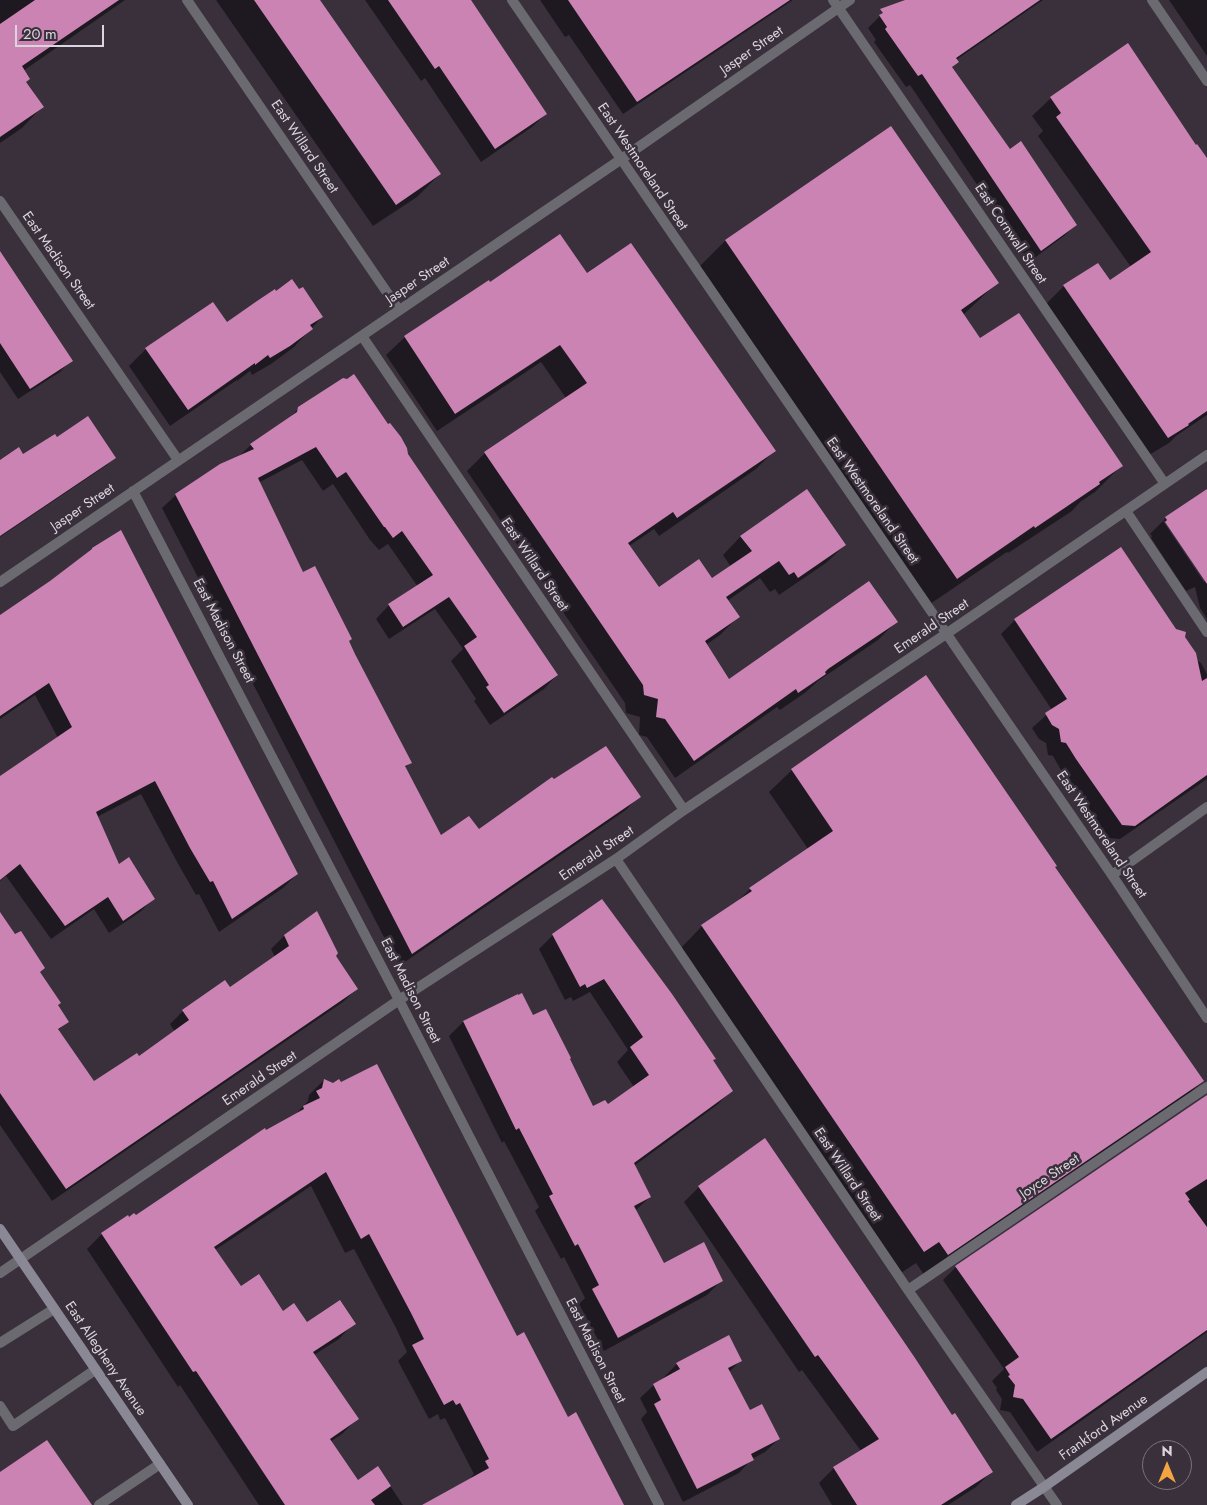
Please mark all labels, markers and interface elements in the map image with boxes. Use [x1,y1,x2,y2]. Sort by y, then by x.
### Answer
scale bar [18,15,106,47]
text: 20 m [23,23,57,45]
street label: Jasper Street [717,23,787,79]
street label: East Willard Street [267,97,341,197]
street label: East Westmoreland Street [593,100,691,234]
street label: East Cornwall Street [970,181,1050,287]
street label: East Madison Street [18,209,98,313]
street label: Jasper Street [383,254,453,308]
street label: East Westmoreland Street [822,435,922,567]
street label: Jasper Street [48,481,118,535]
street label: East Willard Street [497,515,571,615]
street label: East Madison Street [188,576,258,686]
street label: Emerald Street [892,596,972,658]
street label: East Westmoreland Street [1052,768,1150,902]
street label: Emerald Street [557,823,637,885]
street label: East Madison Street [376,936,444,1046]
street label: Emerald Street [220,1048,300,1110]
street label: East Willard Street [810,1125,884,1225]
street label: Joyce Street [1017,1151,1083,1203]
street label: East Madison Street [561,1296,629,1406]
street label: East Allegheny Avenue [60,1299,150,1419]
street label: Frankford Avenue [1057,1391,1151,1465]
north arrow [1142,1440,1192,1490]
text: N [1161,1441,1173,1461]

